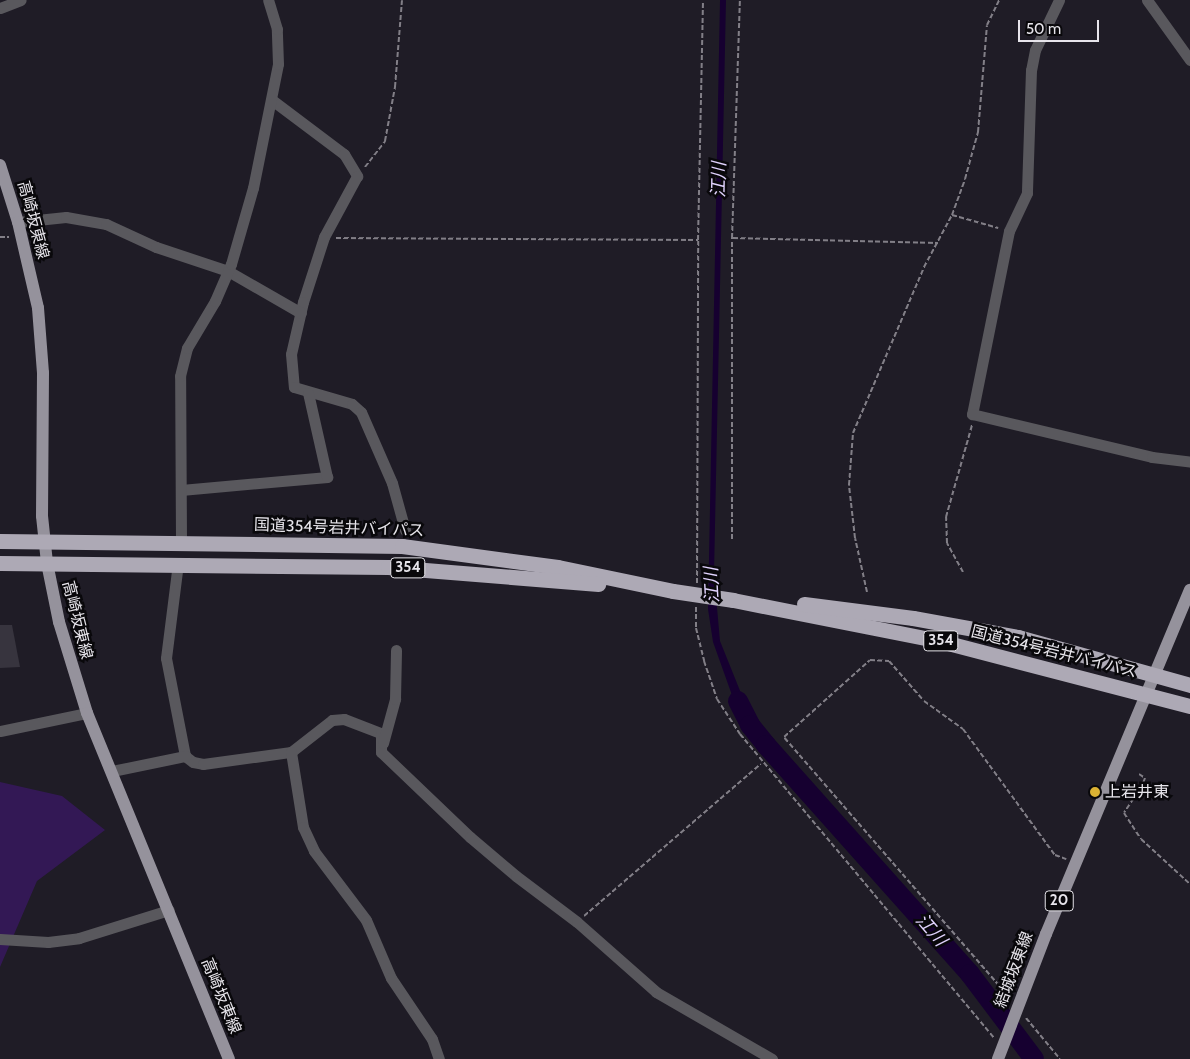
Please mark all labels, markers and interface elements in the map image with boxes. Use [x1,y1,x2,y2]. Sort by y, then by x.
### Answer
scale bar [1020,10,1101,42]
text: 50 m [1026,20,1061,38]
water label: 江川 [708,162,730,198]
street label: 高崎坂東線 [13,179,53,261]
street label: 国道354号岩井バイパス [253,515,425,541]
road number: 354 [389,556,427,580]
water label: 江川 [700,566,724,604]
street label: 高崎坂東線 [58,579,96,661]
street label: 国道354号岩井バイパス [969,622,1139,682]
road number: 354 [922,628,960,654]
place label: 上岩井東 [1105,782,1169,802]
marker: 上岩井東 [1089,786,1101,798]
road number: 20 [1044,888,1074,914]
water label: 江川 [911,909,951,951]
street label: 結城坂東線 [991,929,1037,1011]
street label: 高崎坂東線 [197,955,245,1037]

